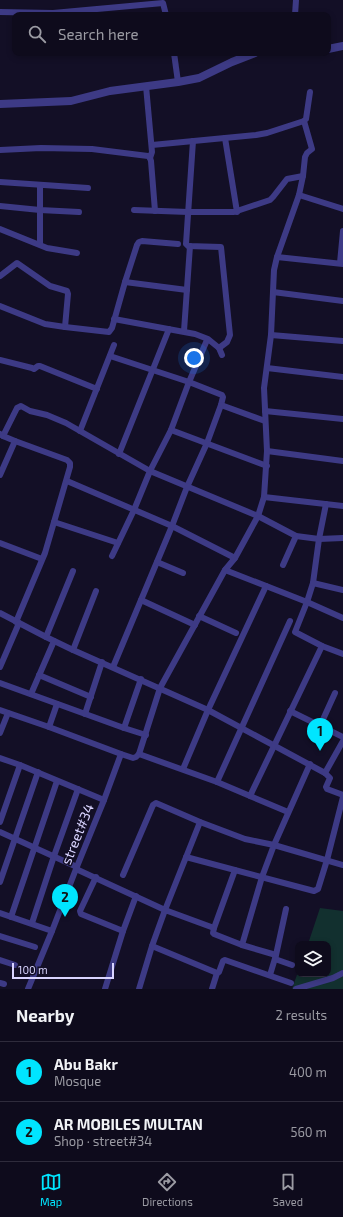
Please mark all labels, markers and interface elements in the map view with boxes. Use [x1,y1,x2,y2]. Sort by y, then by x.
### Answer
search box [12,12,331,56]
icon: search [26,23,48,45]
text: Search here [58,25,139,43]
your location [184,348,204,368]
pin: 1 [307,718,333,751]
street label: street#34 [57,801,97,867]
pin: 2 [52,884,78,917]
map controls [295,941,331,977]
button: layers [295,941,331,977]
scale bar [12,961,114,980]
text: 100 m [18,963,48,976]
text: Nearby [16,1005,74,1025]
text: 2 results [275,1007,327,1023]
text: Abu Bakr [54,1055,118,1073]
text: 1 [26,1064,32,1080]
text: 400 m [289,1064,327,1080]
text: Mosque [54,1073,101,1089]
text: AR MOBILES MULTAN [54,1115,203,1133]
text: 2 [25,1124,33,1140]
text: 560 m [290,1124,327,1140]
text: Shop · street#34 [54,1133,152,1149]
tab: Map [40,1171,62,1208]
tab: Directions [142,1171,193,1208]
tab: Saved [273,1171,303,1208]

